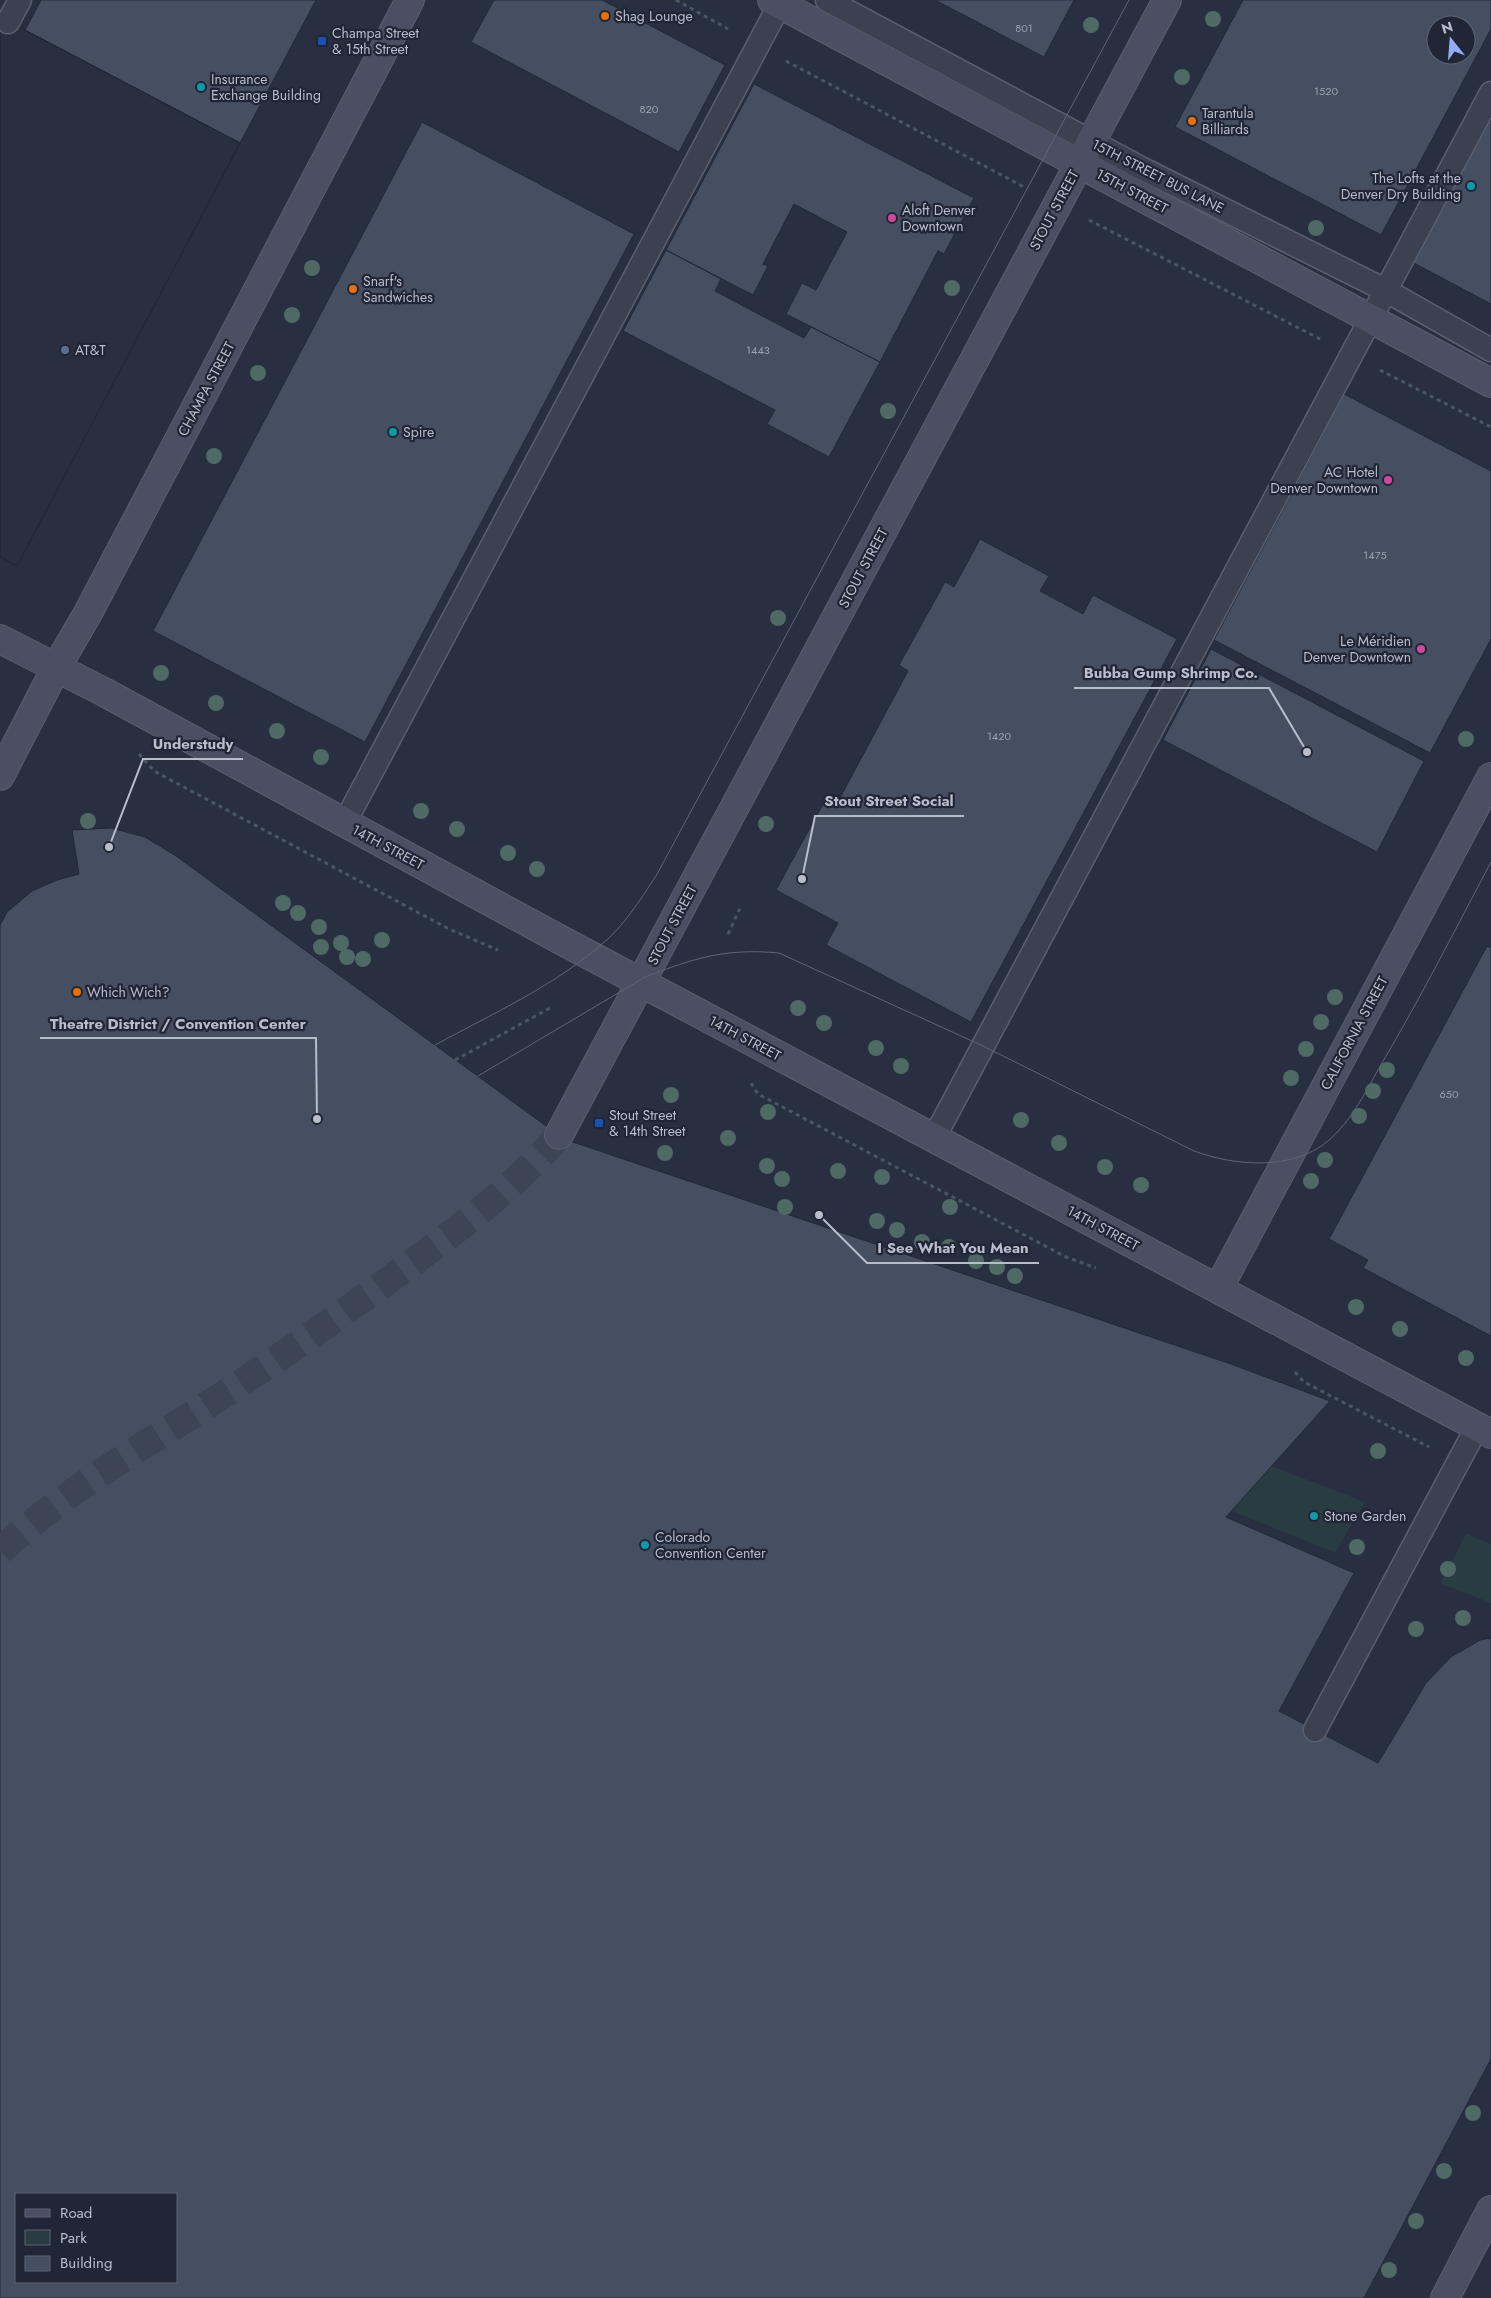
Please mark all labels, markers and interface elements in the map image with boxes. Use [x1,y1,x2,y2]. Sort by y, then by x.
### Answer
place label: Shag Lounge [615,6,693,26]
marker: Shag Lounge [599,10,611,22]
north arrow [1426,15,1476,65]
text: N [1439,16,1455,39]
house number: 801 [1015,20,1033,36]
place label: Champa Street & 15th Street [332,23,420,59]
marker: Champa Street & 15th Street [316,35,328,47]
place label: Insurance Exchange Building [211,69,321,105]
marker: Insurance Exchange Building [195,81,207,93]
house number: 1520 [1314,83,1338,99]
house number: 820 [640,101,659,117]
place label: Tarantula Billiards [1202,103,1253,139]
marker: Tarantula Billiards [1186,115,1198,127]
street label: 15TH STREET BUS LANE [1089,135,1227,217]
street label: 15TH STREET [1093,165,1171,217]
street label: STOUT STREET [1025,166,1084,254]
place label: The Lofts at the Denver Dry Building [1341,168,1461,204]
marker: The Lofts at the Denver Dry Building [1465,180,1477,192]
place label: Aloft Denver Downtown [902,200,976,236]
marker: Aloft Denver Downtown [886,212,898,224]
place label: Snarf's Sandwiches [363,271,433,307]
marker: Snarf's Sandwiches [347,283,359,295]
street label: CHAMPA STREET [173,338,240,440]
place label: AT&T [75,340,106,360]
house number: 1443 [746,342,770,358]
marker: AT&T [59,344,71,356]
place label: Spire [403,422,434,442]
marker: Spire [387,426,399,438]
place label: AC Hotel Denver Downtown [1270,462,1378,498]
marker: AC Hotel Denver Downtown [1382,474,1394,486]
street label: STOUT STREET [834,524,893,612]
house number: 1475 [1363,547,1387,563]
place label: Le Méridien Denver Downtown [1303,631,1411,667]
marker: Le Méridien Denver Downtown [1415,643,1427,655]
callout: Bubba Gump Shrimp Co. [1074,658,1269,688]
text: Bubba Gump Shrimp Co. [1084,662,1258,684]
house number: 1420 [987,728,1012,744]
callout: Understudy [143,729,243,759]
text: Understudy [153,733,233,755]
callout: Stout Street Social [815,786,964,816]
text: Stout Street Social [824,790,954,812]
street label: 14TH STREET [348,820,428,875]
street label: STOUT STREET [643,881,702,969]
street label: CALIFORNIA STREET [1316,972,1393,1093]
place label: Which Wich? [87,982,169,1002]
marker: Which Wich? [71,986,83,998]
callout: Theatre District / Convention Center [40,1008,316,1038]
street label: 14TH STREET [705,1011,785,1066]
text: Theatre District / Convention Center [50,1013,307,1035]
house number: 650 [1439,1086,1459,1102]
place label: Stout Street & 14th Street [609,1105,686,1141]
marker: Stout Street & 14th Street [593,1117,605,1129]
street label: 14TH STREET [1063,1201,1143,1256]
callout: I See What You Mean [867,1233,1039,1263]
text: I See What You Mean [877,1237,1029,1259]
place label: Stone Garden [1324,1506,1406,1526]
marker: Stone Garden [1308,1510,1320,1522]
place label: Colorado Convention Center [655,1527,766,1563]
marker: Colorado Convention Center [639,1539,651,1551]
legend [15,2193,178,2283]
text: Road [60,2202,92,2224]
text: Park [60,2227,87,2249]
text: Building [60,2252,112,2274]

